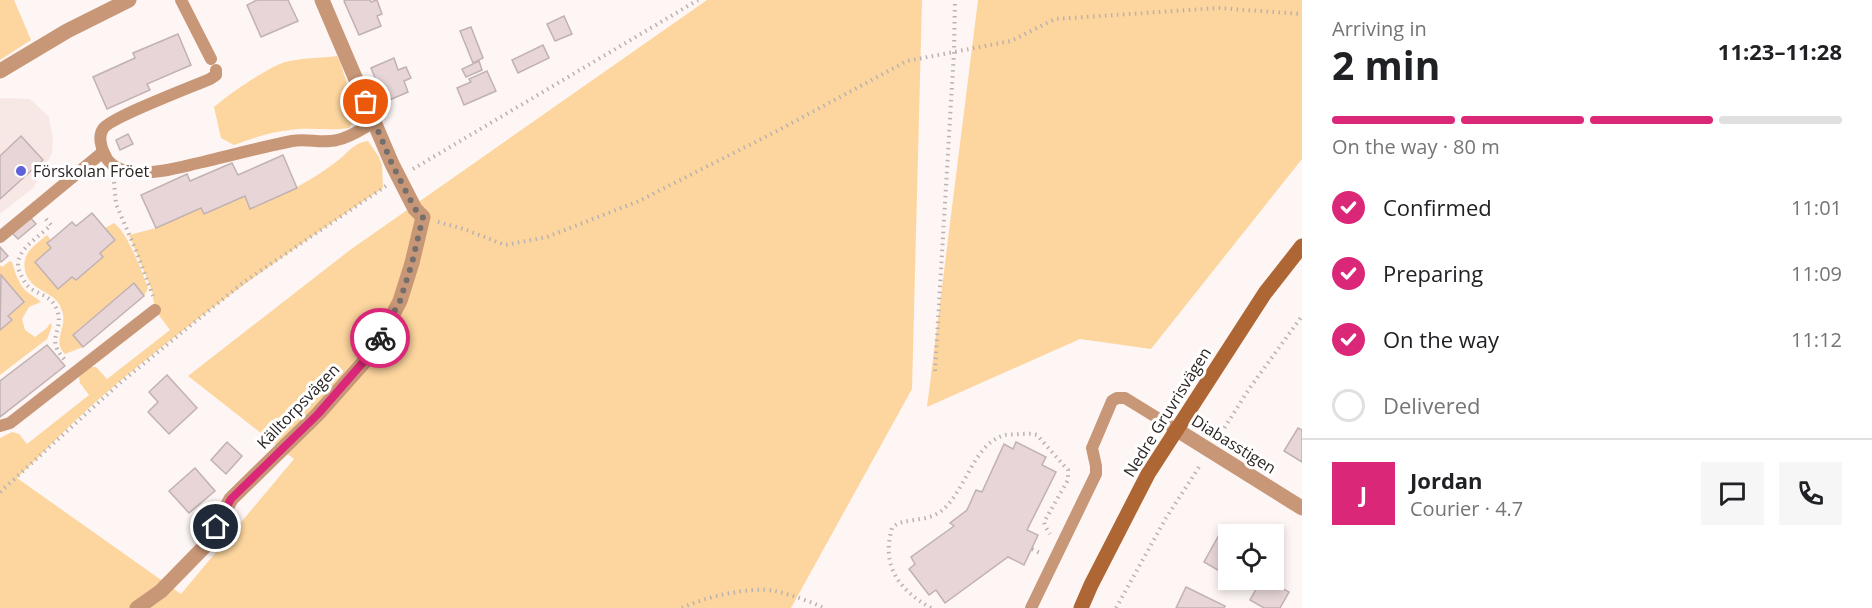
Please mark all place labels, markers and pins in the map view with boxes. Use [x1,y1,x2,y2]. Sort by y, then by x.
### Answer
pin [340,76,391,127]
place label: Förskolan Fröet [33,160,149,182]
marker: Förskolan Fröet [14,164,28,178]
pin [190,501,241,552]

